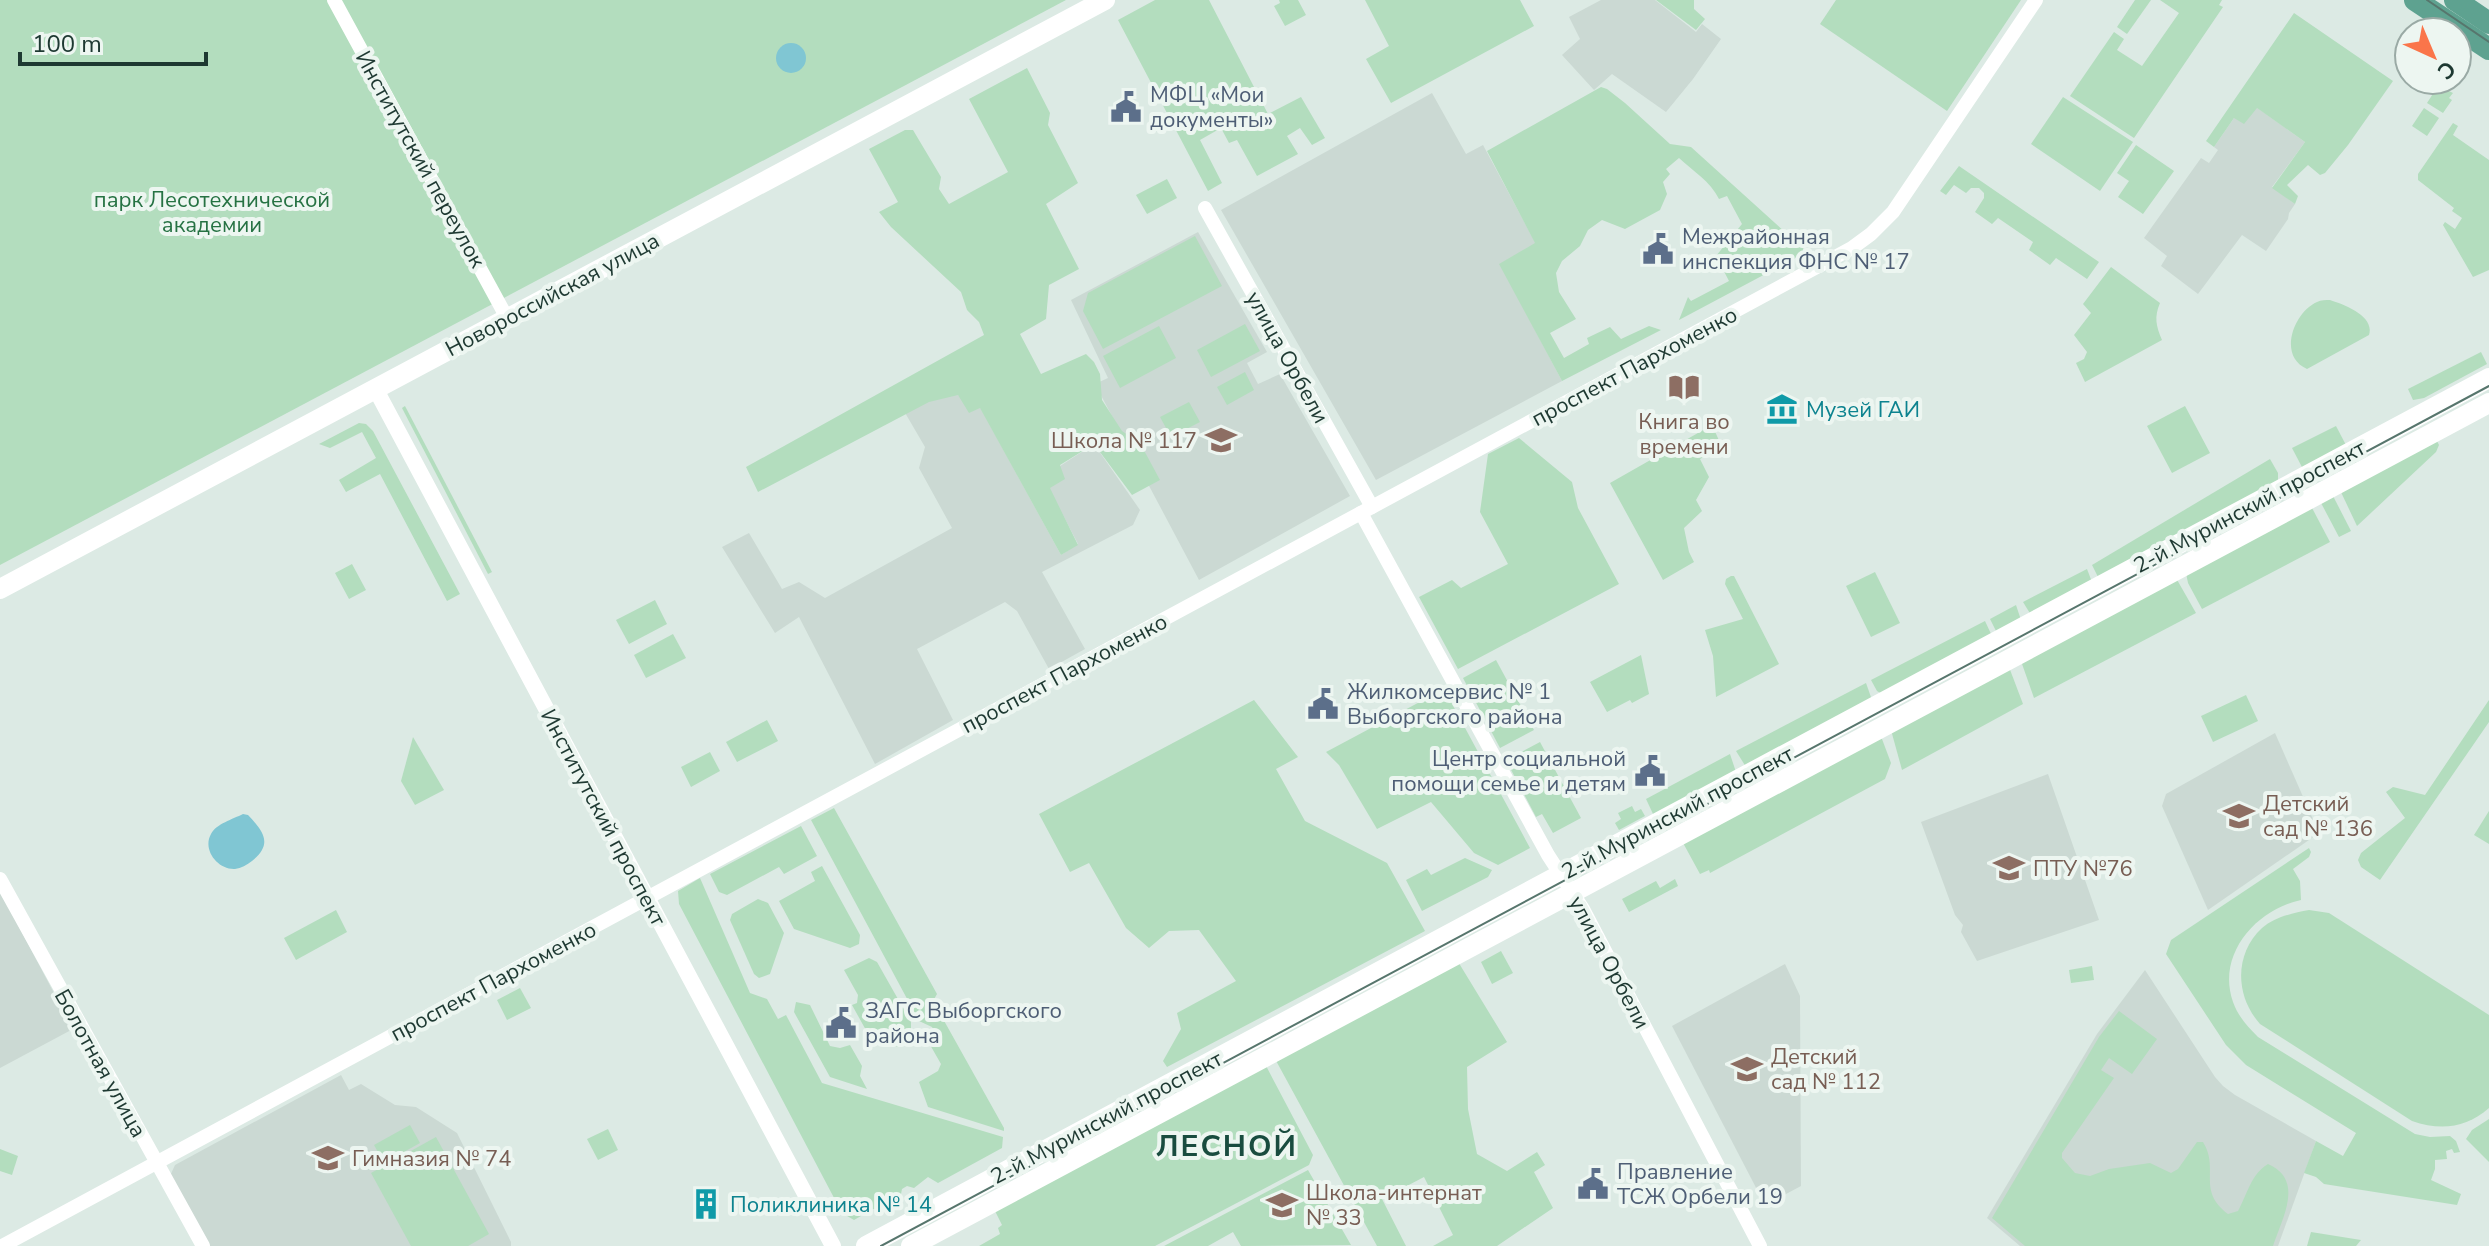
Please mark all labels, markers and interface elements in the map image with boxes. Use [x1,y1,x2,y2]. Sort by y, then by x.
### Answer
scale bar [20,16,206,66]
north arrow [2393,16,2473,96]
text: 100 m [32,28,102,60]
street label: Институтский переулок [348,46,493,274]
text: С [2430,54,2462,86]
place label: МФЦ «Мои документы» [1150,80,1273,135]
public building icon: МФЦ «Мои документы» [1109,90,1143,124]
park label: парк Лесотехнической академии [94,185,330,240]
place label: Межрайонная инспекция ФНС № 17 [1682,222,1910,277]
street label: Новороссийская улица [440,226,665,364]
public building icon: Межрайонная инспекция ФНС № 17 [1641,232,1675,266]
street label: улица Орбели [1238,286,1336,429]
street label: проспект Пархоменко [1526,300,1743,434]
library icon: Книга во времени [1667,370,1701,404]
museum icon: Музей ГАИ [1765,392,1799,426]
place label: Музей ГАИ [1806,395,1920,425]
place label: Книга во времени [1638,407,1730,462]
school or university icon: Школа № 117 [1204,423,1238,457]
place label: Школа № 117 [1051,426,1197,456]
street label: 2-й Муринский проспект [2128,433,2371,581]
street label: проспект Пархоменко [956,607,1173,741]
place label: Жилкомсервис № 1 Выборгского района [1347,677,1563,732]
public building icon: Жилкомсервис № 1 Выборгского района [1306,687,1340,721]
street label: Институтский проспект [533,704,673,931]
street label: 2-й Муринский проспект [1556,739,1799,887]
place label: Центр социальной помощи семье и детям [1391,744,1626,799]
public building icon: Центр социальной помощи семье и детям [1633,754,1667,788]
place label: Детский сад № 136 [2263,789,2373,844]
school or university icon: Детский сад № 136 [2222,799,2256,833]
school or university icon: ПТУ №76 [1992,851,2026,885]
place label: ПТУ №76 [2033,854,2133,884]
street label: улица Орбели [1561,891,1657,1034]
street label: проспект Пархоменко [385,915,602,1049]
street label: Болотная улица [47,984,153,1143]
place label: ЗАГС Выборгского района [865,996,1062,1051]
public building icon: ЗАГС Выборгского района [824,1006,858,1040]
place label: Детский сад № 112 [1771,1042,1881,1097]
street label: 2-й Муринский проспект [985,1044,1228,1192]
school or university icon: Детский сад № 112 [1730,1052,1764,1086]
district label: ЛЕСНОЙ [1156,1126,1298,1167]
school or university icon: Гимназия № 74 [311,1141,345,1175]
place label: Гимназия № 74 [352,1144,511,1174]
place label: Правление ТСЖ Орбели 19 [1617,1157,1783,1212]
public building icon: Правление ТСЖ Орбели 19 [1576,1167,1610,1201]
place label: Школа-интернат № 33 [1306,1178,1482,1233]
building icon: Поликлиника № 14 [689,1187,723,1221]
school or university icon: Школа-интернат № 33 [1265,1188,1299,1222]
place label: Поликлиника № 14 [730,1190,932,1220]

